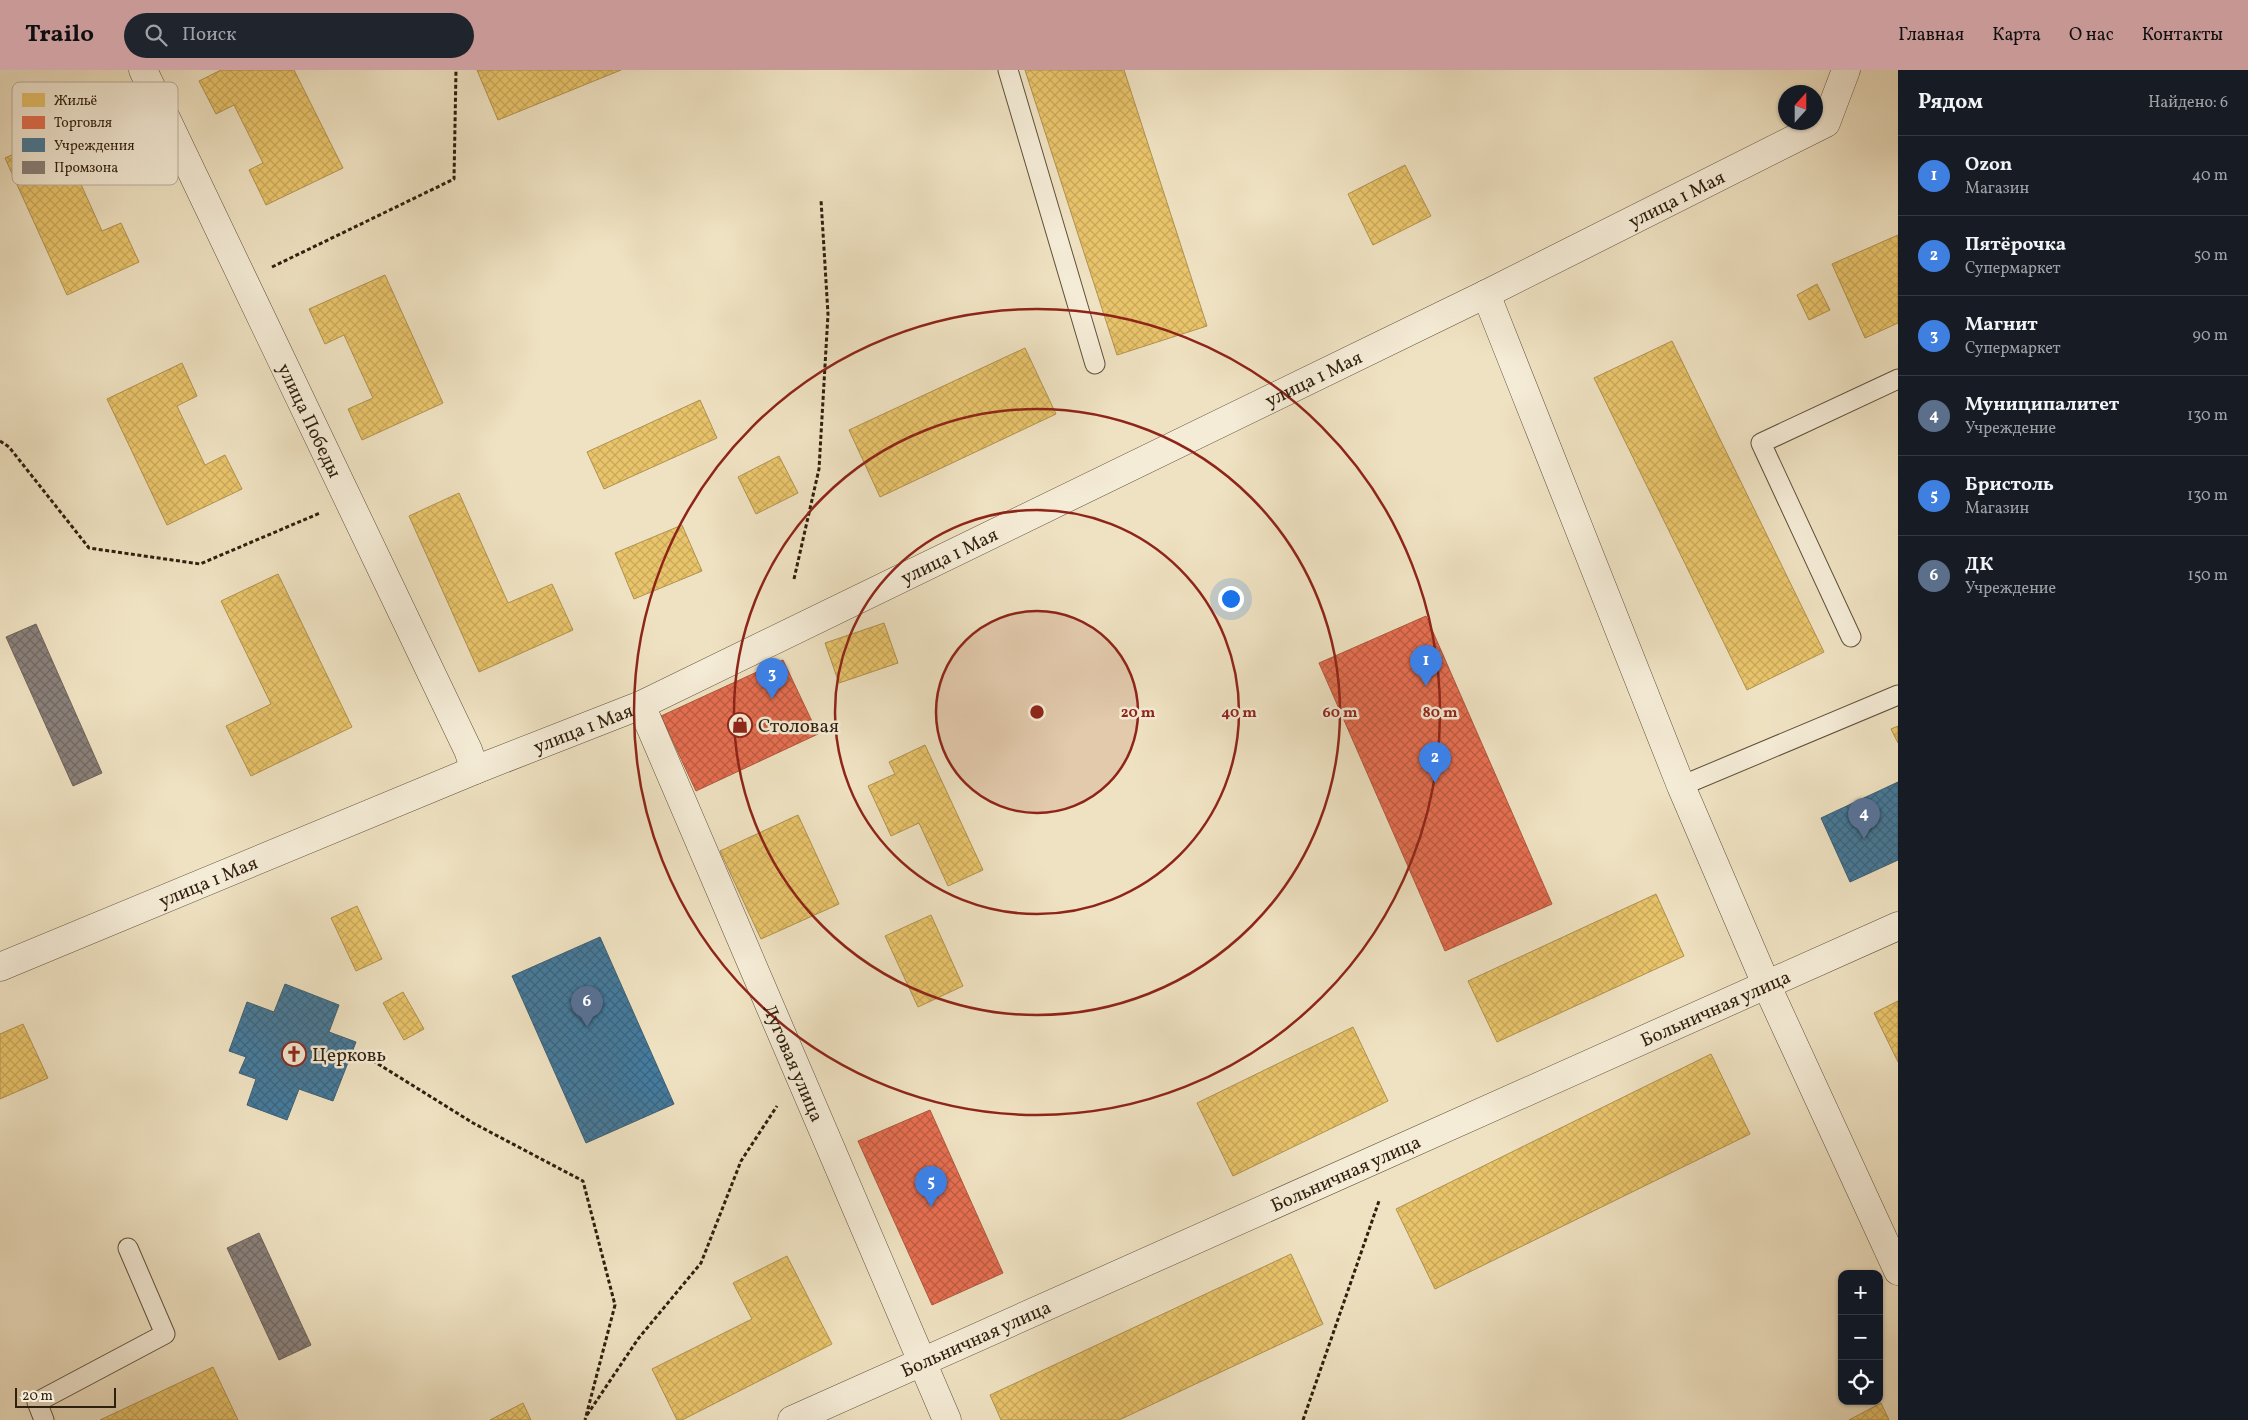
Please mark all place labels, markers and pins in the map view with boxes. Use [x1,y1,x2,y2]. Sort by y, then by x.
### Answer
pin: 1 [1410,645,1442,686]
pin: 3 [756,658,788,699]
centre of rings [1028,703,1046,721]
shop icon: Столовая [727,712,753,738]
place label: Столовая [758,714,839,740]
pin: 2 [1419,742,1451,783]
pin: 4 [1848,798,1880,839]
pin: 6 [571,986,603,1027]
church icon: Церковь [281,1041,307,1067]
place label: Церковь [312,1043,386,1069]
pin: 5 [915,1166,947,1207]

